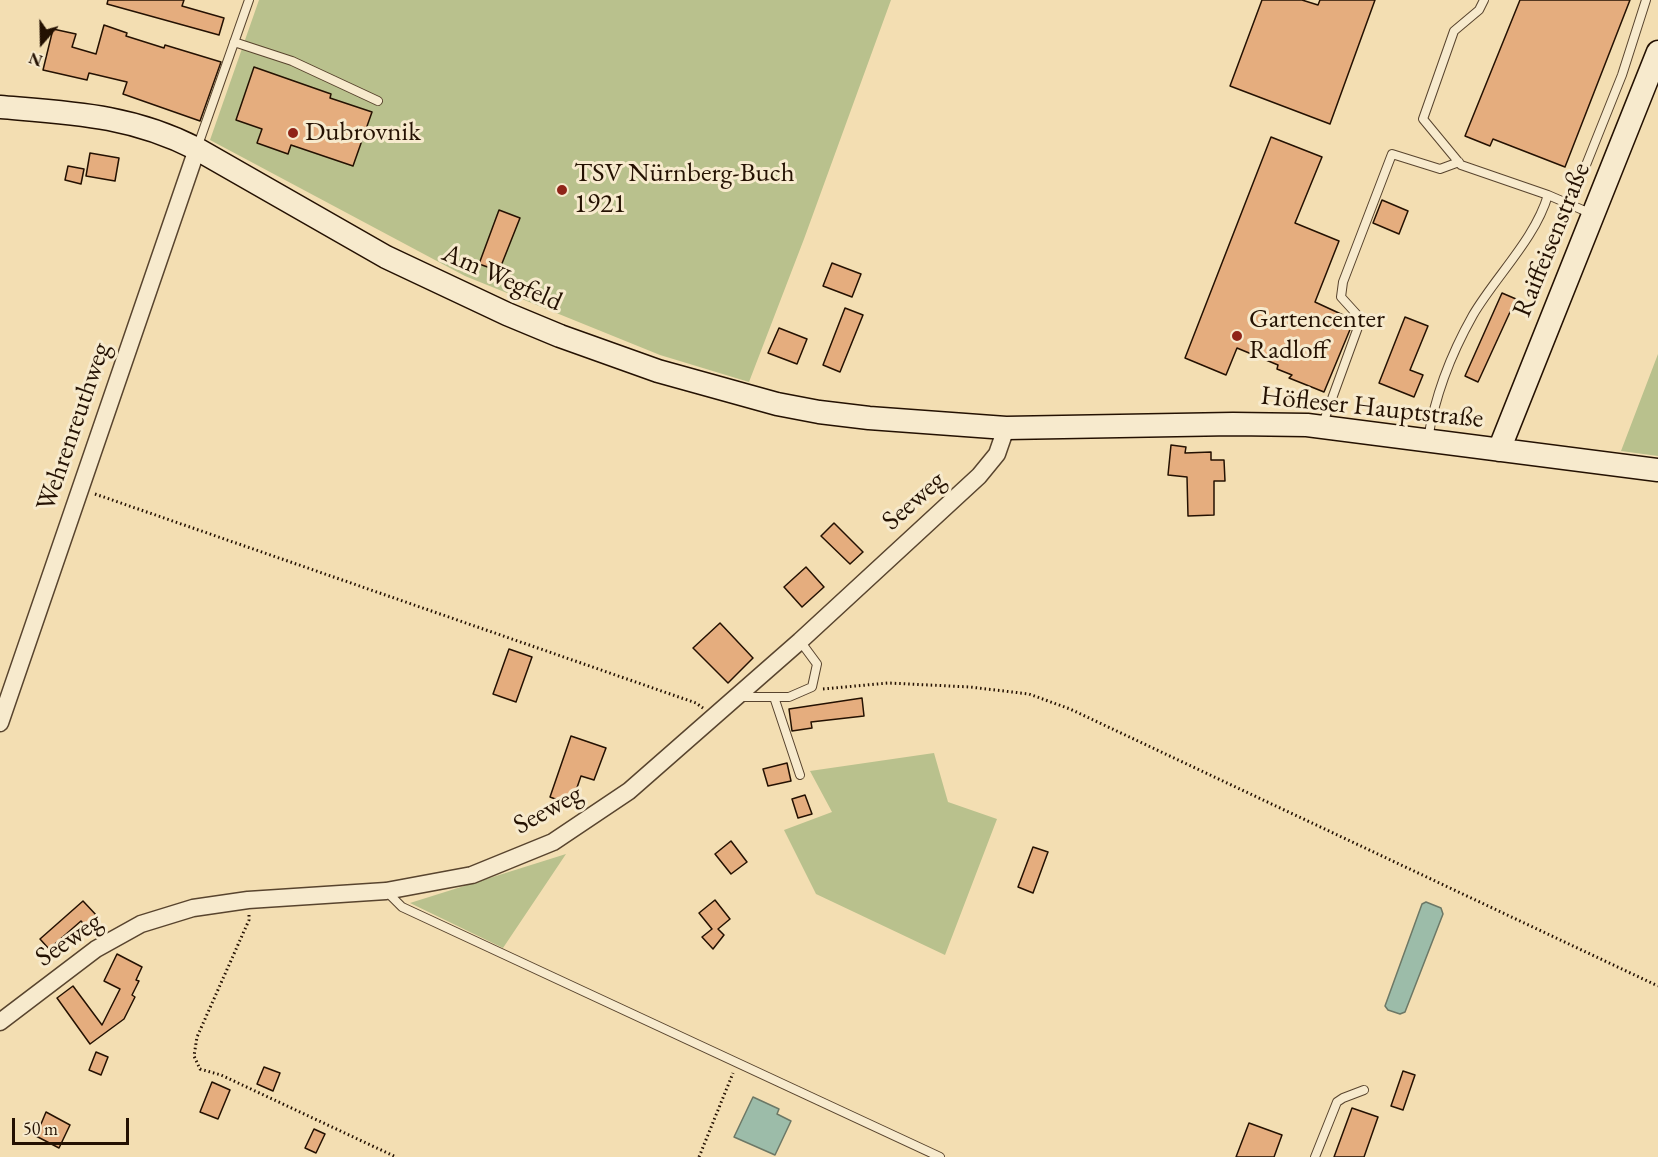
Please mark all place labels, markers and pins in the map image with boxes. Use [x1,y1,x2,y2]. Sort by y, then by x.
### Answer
place label: Dubrovnik [305,117,421,149]
marker: Dubrovnik [286,126,300,140]
place label: TSV Nürnberg-Buch 1921 [574,158,795,221]
marker: TSV Nürnberg-Buch 1921 [555,183,569,197]
place label: Gartencenter Radloff [1249,304,1385,367]
marker: Gartencenter Radloff [1230,329,1244,343]

